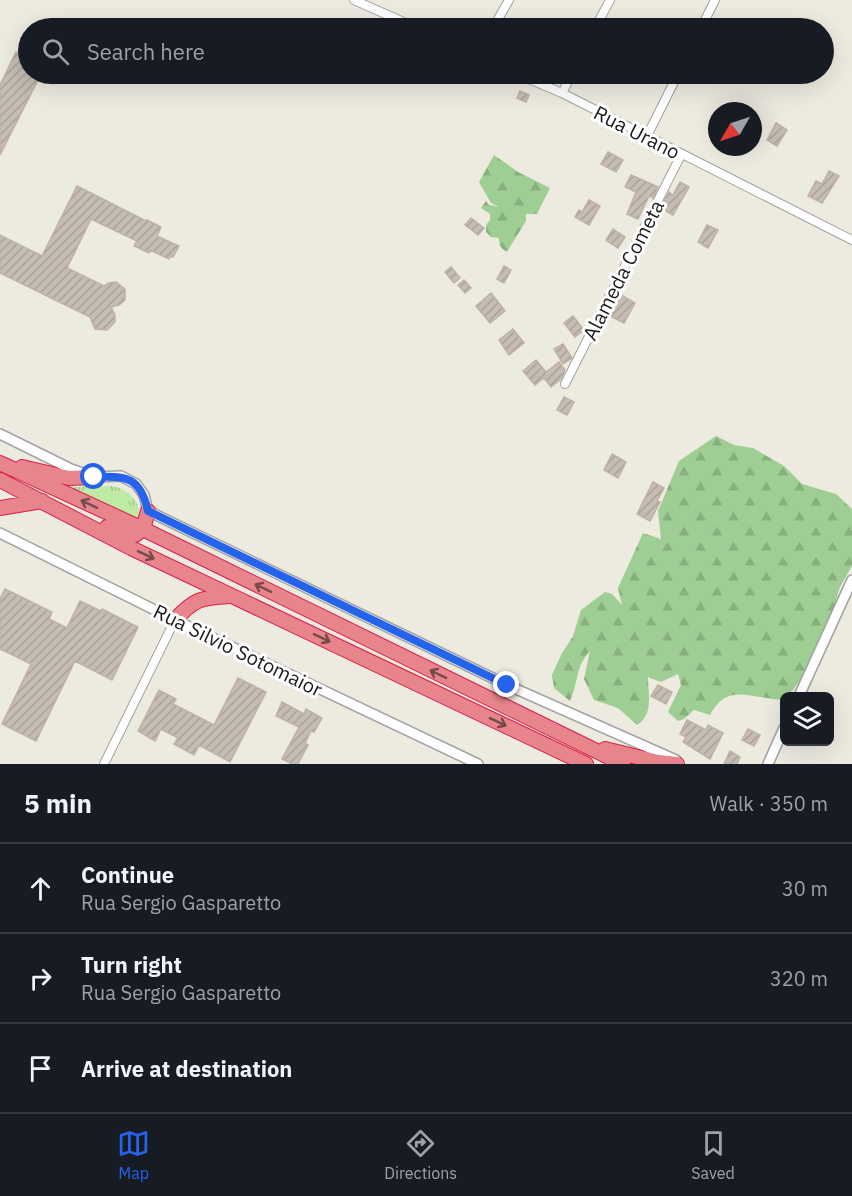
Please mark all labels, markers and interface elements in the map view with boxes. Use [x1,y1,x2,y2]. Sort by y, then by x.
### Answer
search box [18,18,834,84]
icon: search [39,35,72,68]
text: Search here [87,37,205,66]
street label: Rua Urano [589,99,685,165]
north arrow [708,102,762,156]
street label: Alameda Cometa [576,195,670,345]
route start [80,463,106,489]
one-way arrow [81,498,99,510]
one-way arrow [136,549,154,561]
one-way arrow [255,582,273,594]
street label: Rua Silvio Sotomaior [149,597,327,703]
one-way arrow [312,633,330,645]
one-way arrow [430,668,448,680]
route end [493,671,519,697]
map controls [780,692,834,746]
button: layers [780,692,834,746]
one-way arrow [488,717,506,728]
text: 5 min [24,786,92,820]
text: Walk · 350 m [710,790,828,817]
text: Continue [81,860,174,889]
icon: ahead [24,872,57,905]
text: 30 m [782,875,828,902]
text: Rua Sergio Gasparetto [81,889,281,916]
text: Turn right [81,950,182,979]
icon: right [24,962,57,995]
text: 320 m [770,965,828,992]
text: Rua Sergio Gasparetto [81,979,281,1006]
icon: arrive [24,1052,57,1085]
text: Arrive at destination [81,1054,292,1083]
tab: Map [117,1127,150,1183]
tab: Directions [384,1127,457,1183]
tab: Saved [691,1127,735,1183]

